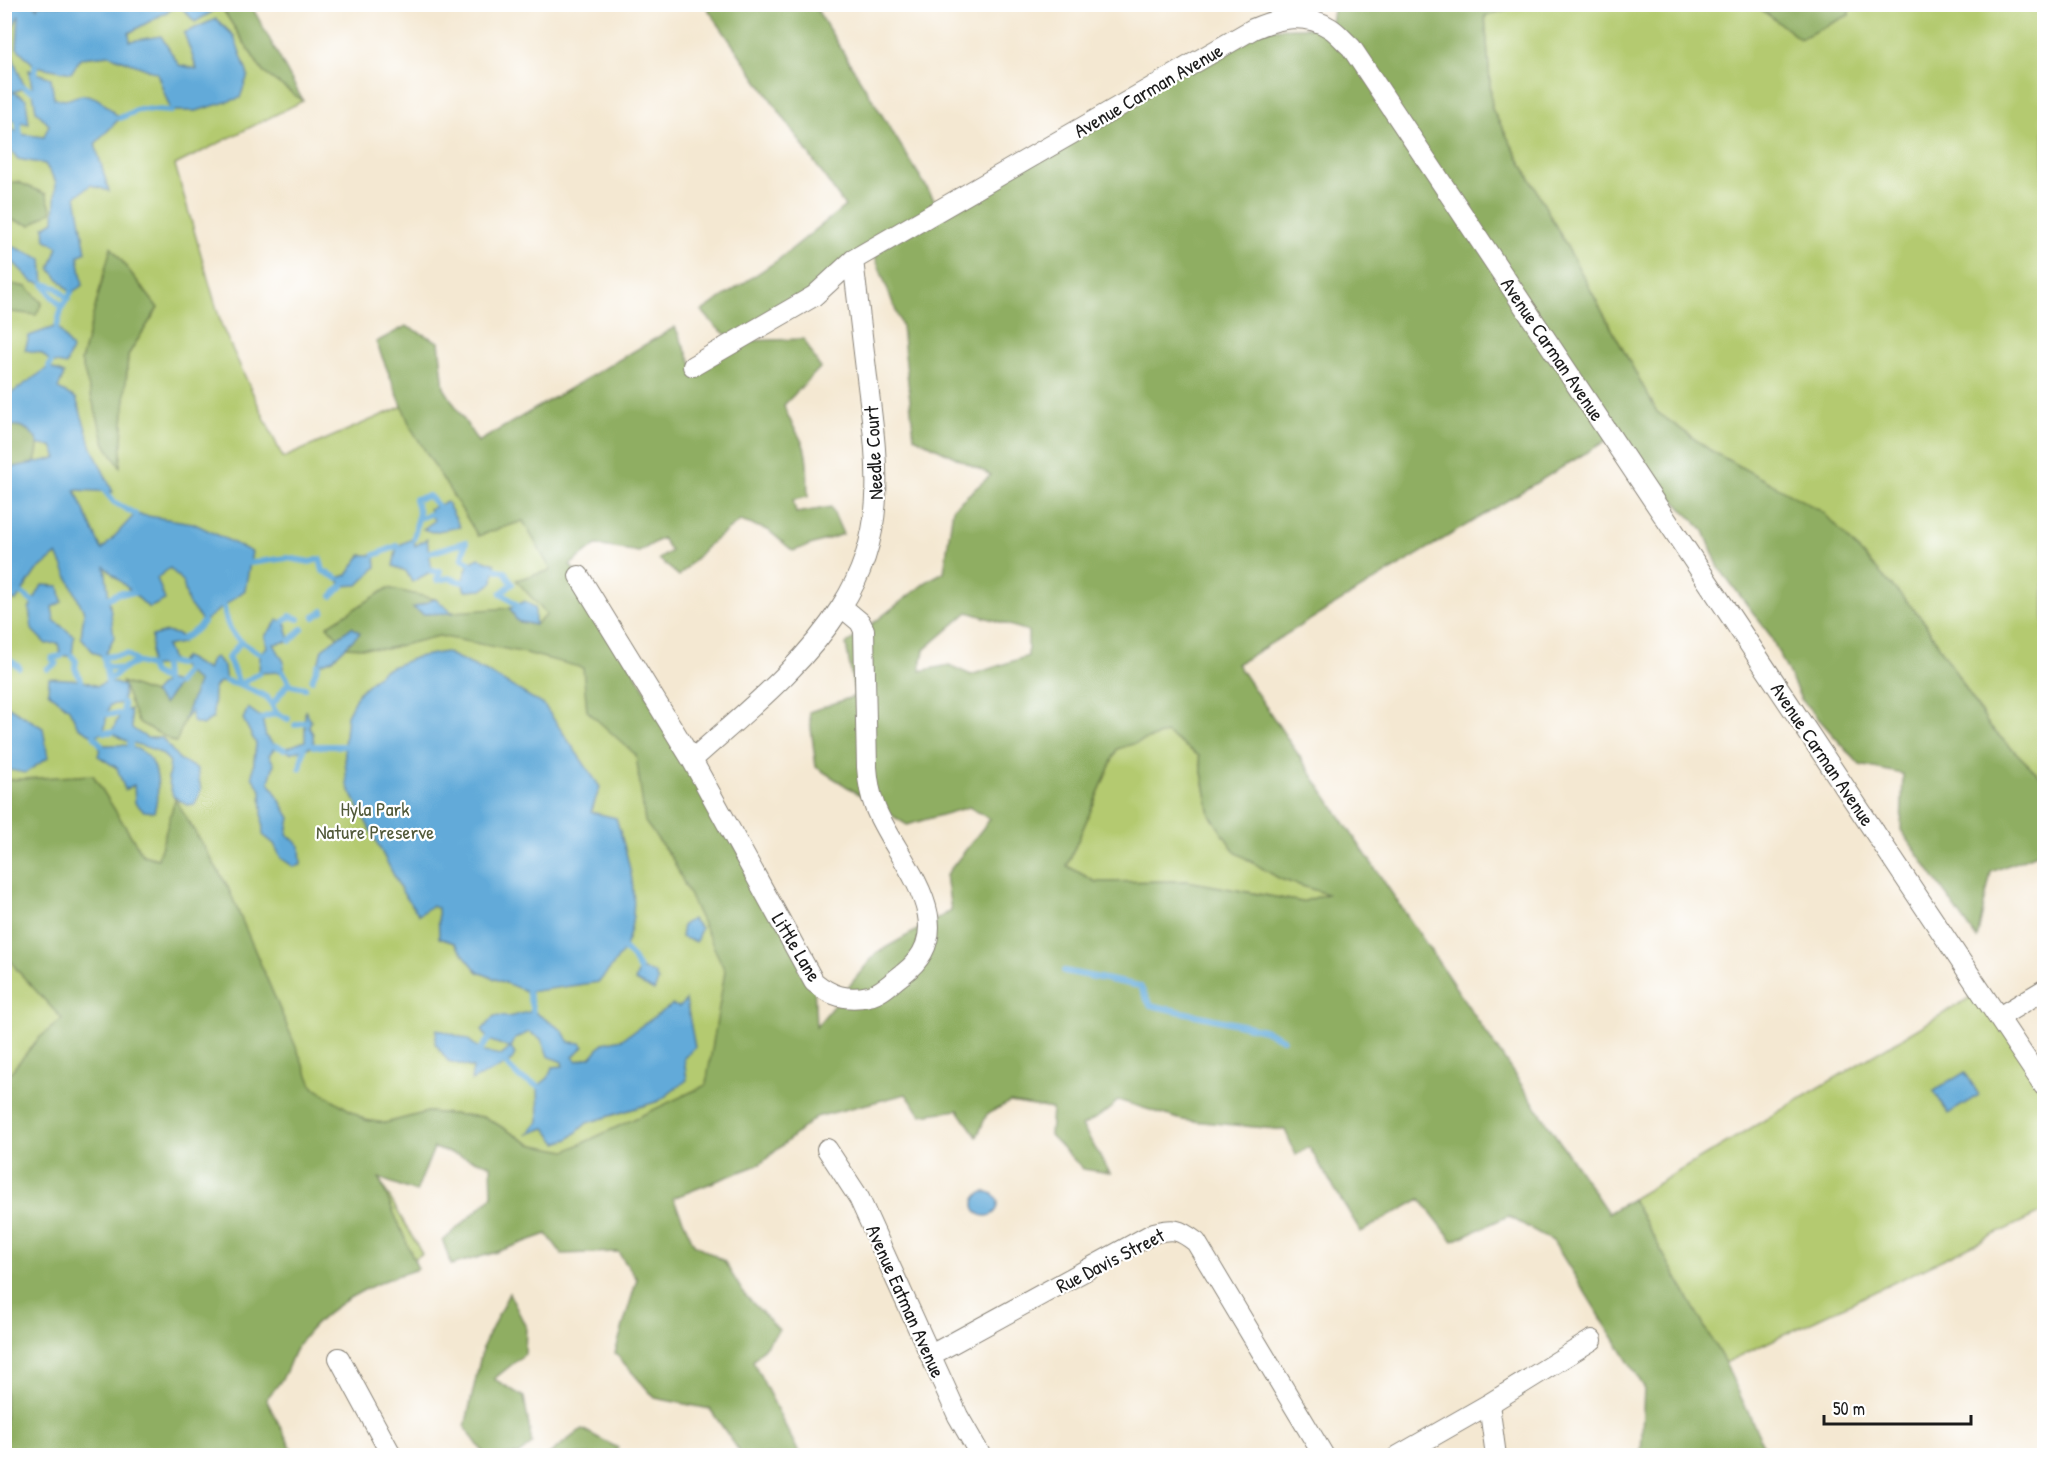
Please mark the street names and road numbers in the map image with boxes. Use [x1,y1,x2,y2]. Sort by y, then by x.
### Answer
street label: Avenue Carman Avenue [1069,36,1227,144]
street label: Avenue Carman Avenue [1495,272,1611,426]
street label: Needle Court [857,404,889,501]
street label: Avenue Carman Avenue [1765,677,1881,831]
street label: Little Lane [766,908,828,986]
street label: Avenue Eatman Avenue [860,1220,952,1382]
street label: Rue Davis Street [1051,1221,1170,1299]

